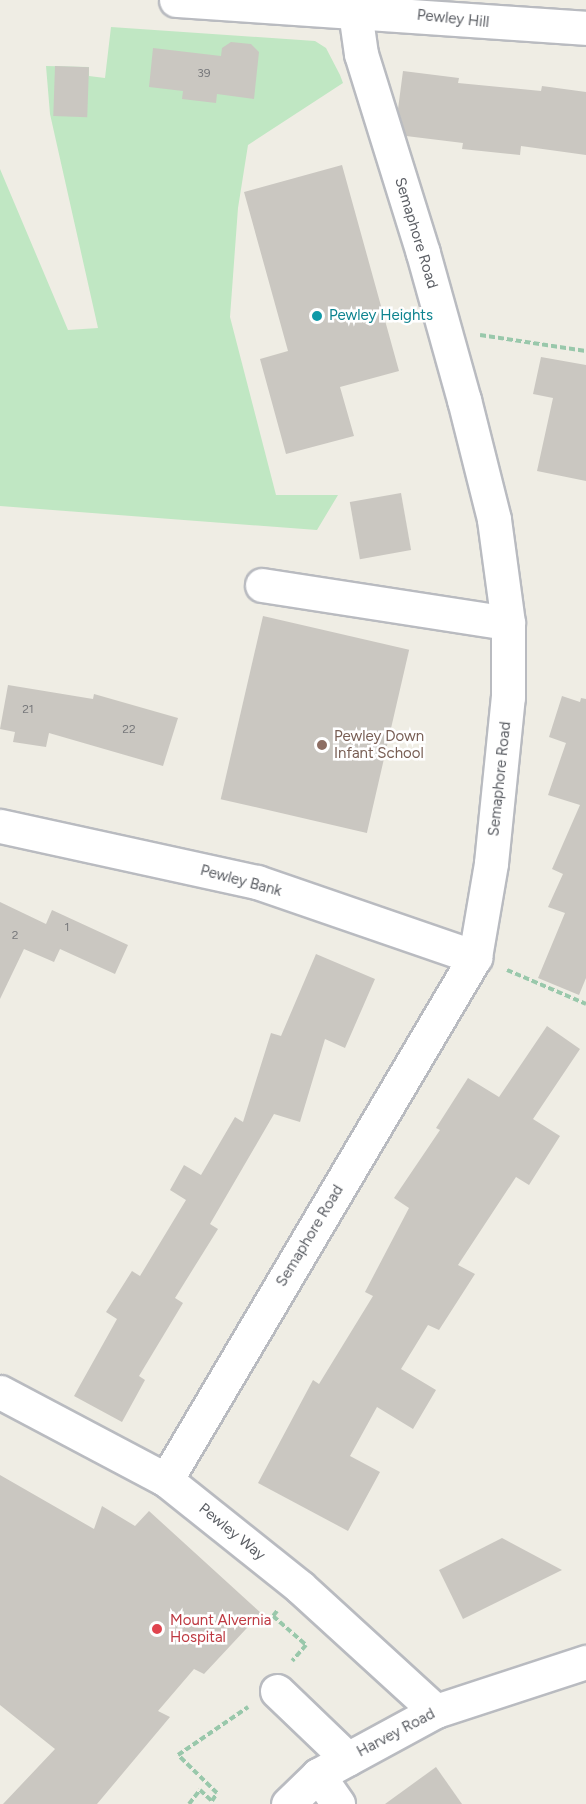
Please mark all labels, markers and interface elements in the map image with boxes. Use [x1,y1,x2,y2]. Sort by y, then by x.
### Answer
street label: Pewley Hill [416,6,490,32]
house number: 39 [197,67,211,81]
street label: Semaphore Road [391,175,441,291]
place label: Pewley Heights [329,307,433,325]
marker: Pewley Heights [310,309,324,323]
house number: 21 [22,703,34,717]
street label: Semaphore Road [485,721,515,837]
house number: 22 [122,723,136,737]
place label: Pewley Down Infant School [334,727,424,762]
marker: Pewley Down Infant School [315,738,329,752]
street label: Pewley Bank [198,861,284,901]
house number: 1 [65,921,69,935]
house number: 2 [12,929,18,943]
street label: Semaphore Road [273,1182,347,1290]
street label: Pewley Way [195,1500,269,1564]
place label: Mount Alvernia Hospital [170,1611,271,1646]
marker: Mount Alvernia Hospital [148,1620,166,1638]
street label: Harvey Road [354,1705,438,1761]

